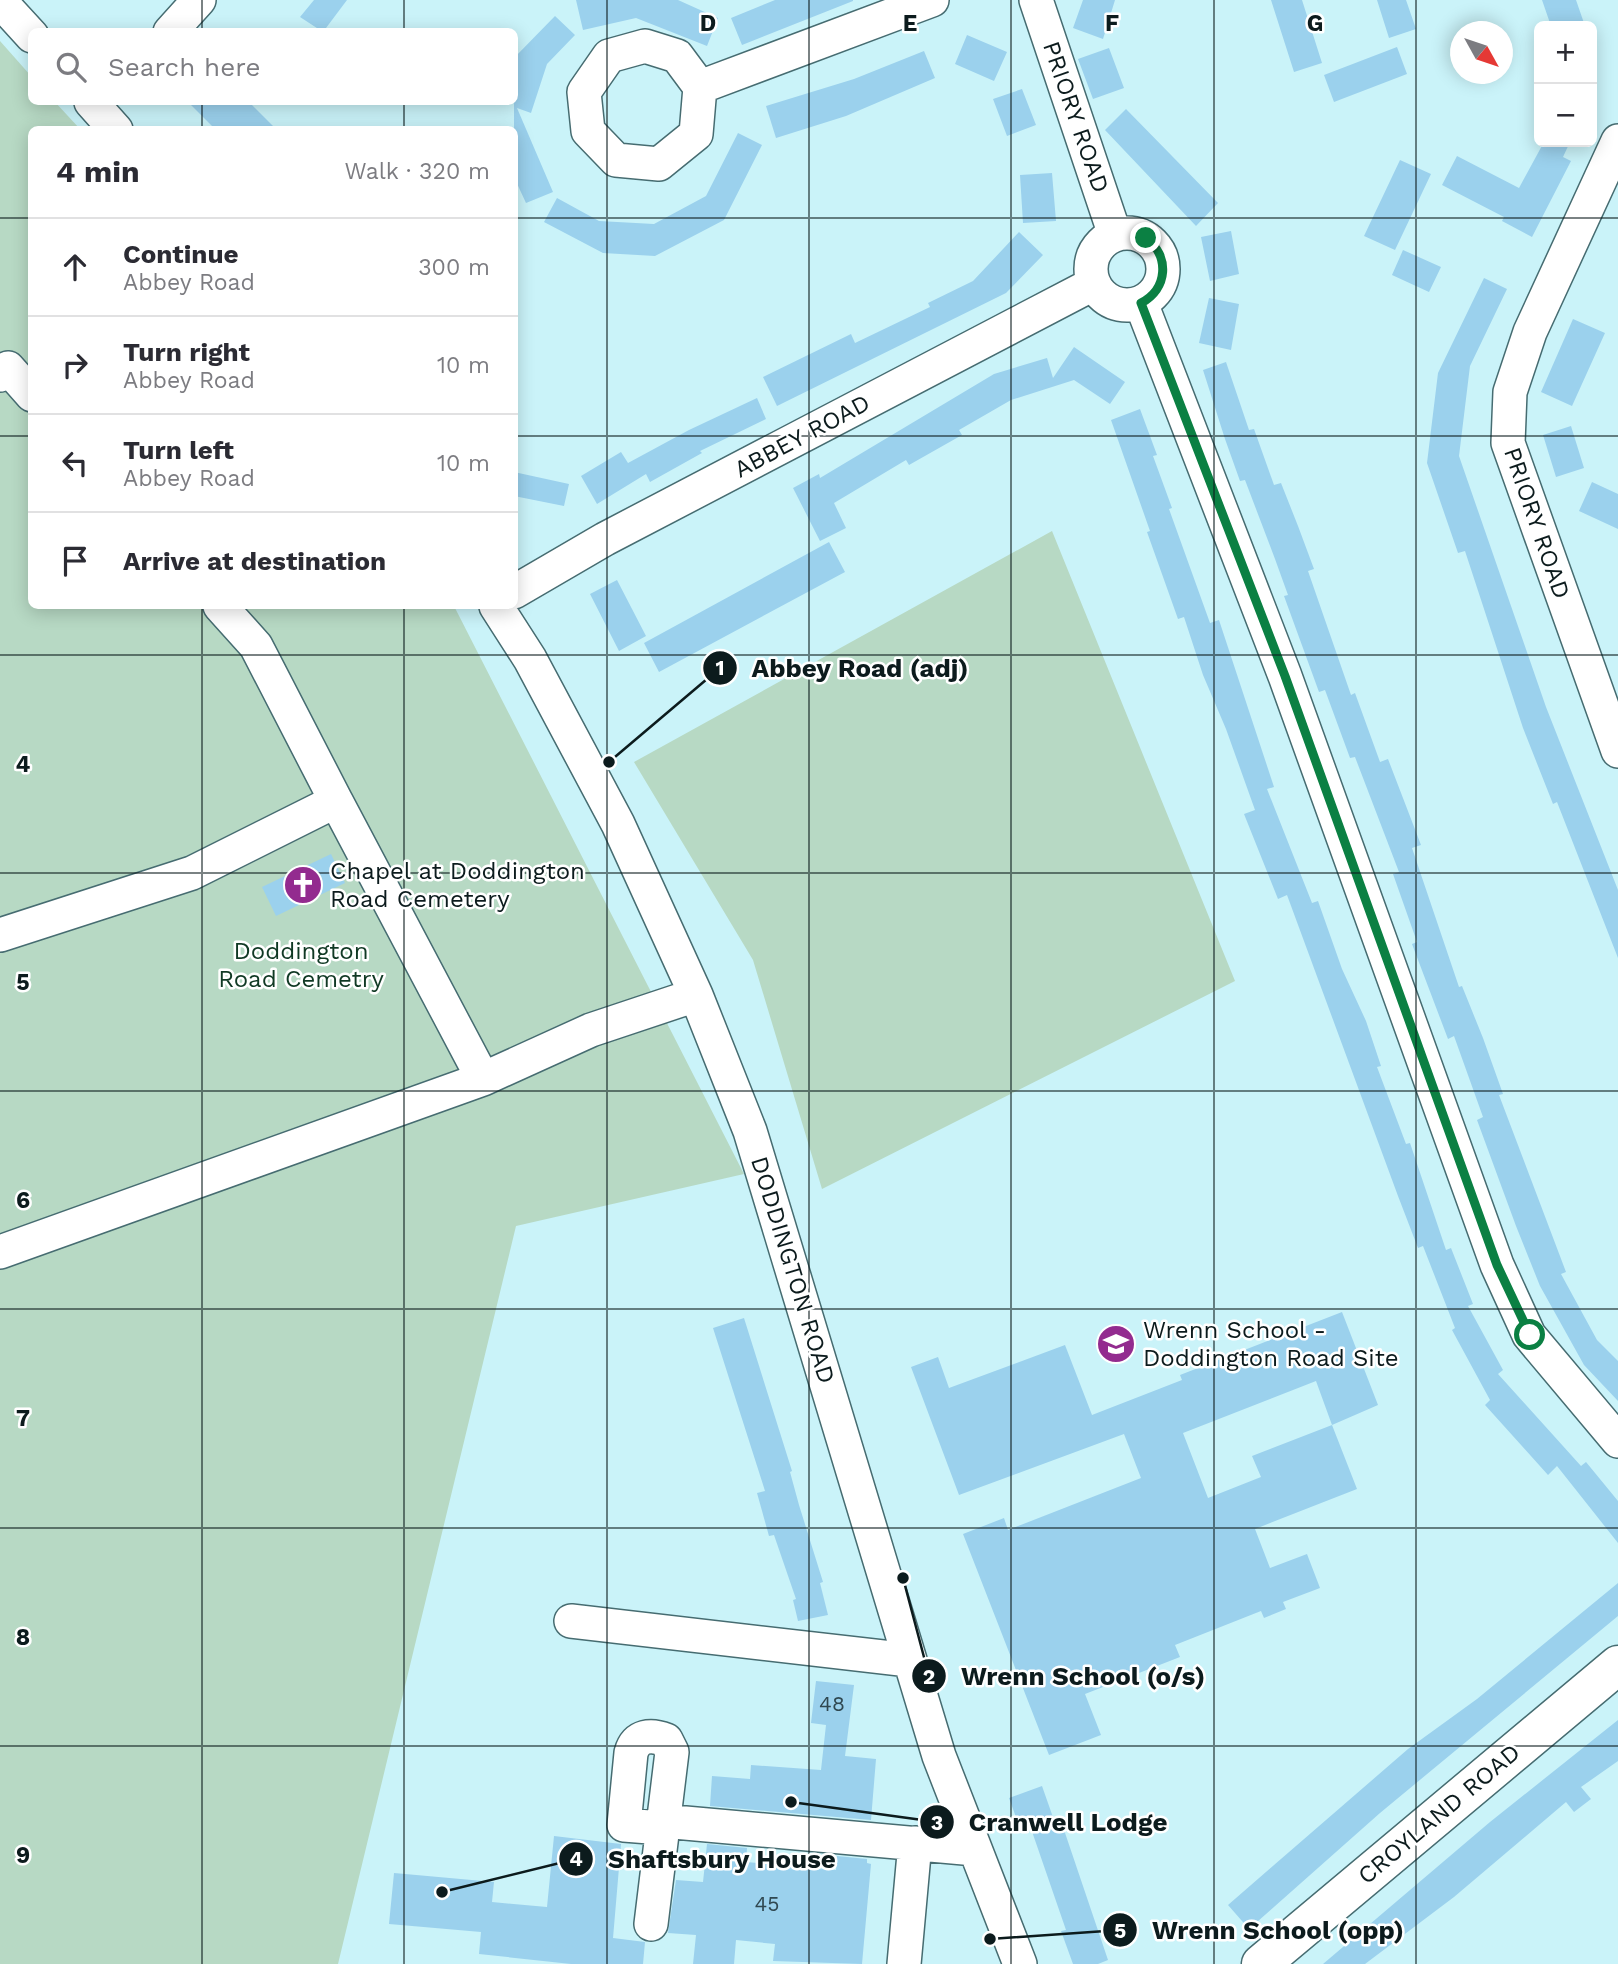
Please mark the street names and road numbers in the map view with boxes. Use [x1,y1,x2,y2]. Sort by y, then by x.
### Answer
street label: PRIORY ROAD [1037,38,1115,196]
street label: ABBEY ROAD [729,388,875,484]
street label: PRIORY ROAD [1498,444,1576,602]
street label: DODDINGTON ROAD [745,1153,841,1387]
street label: CROYLAND ROAD [1352,1738,1526,1890]

